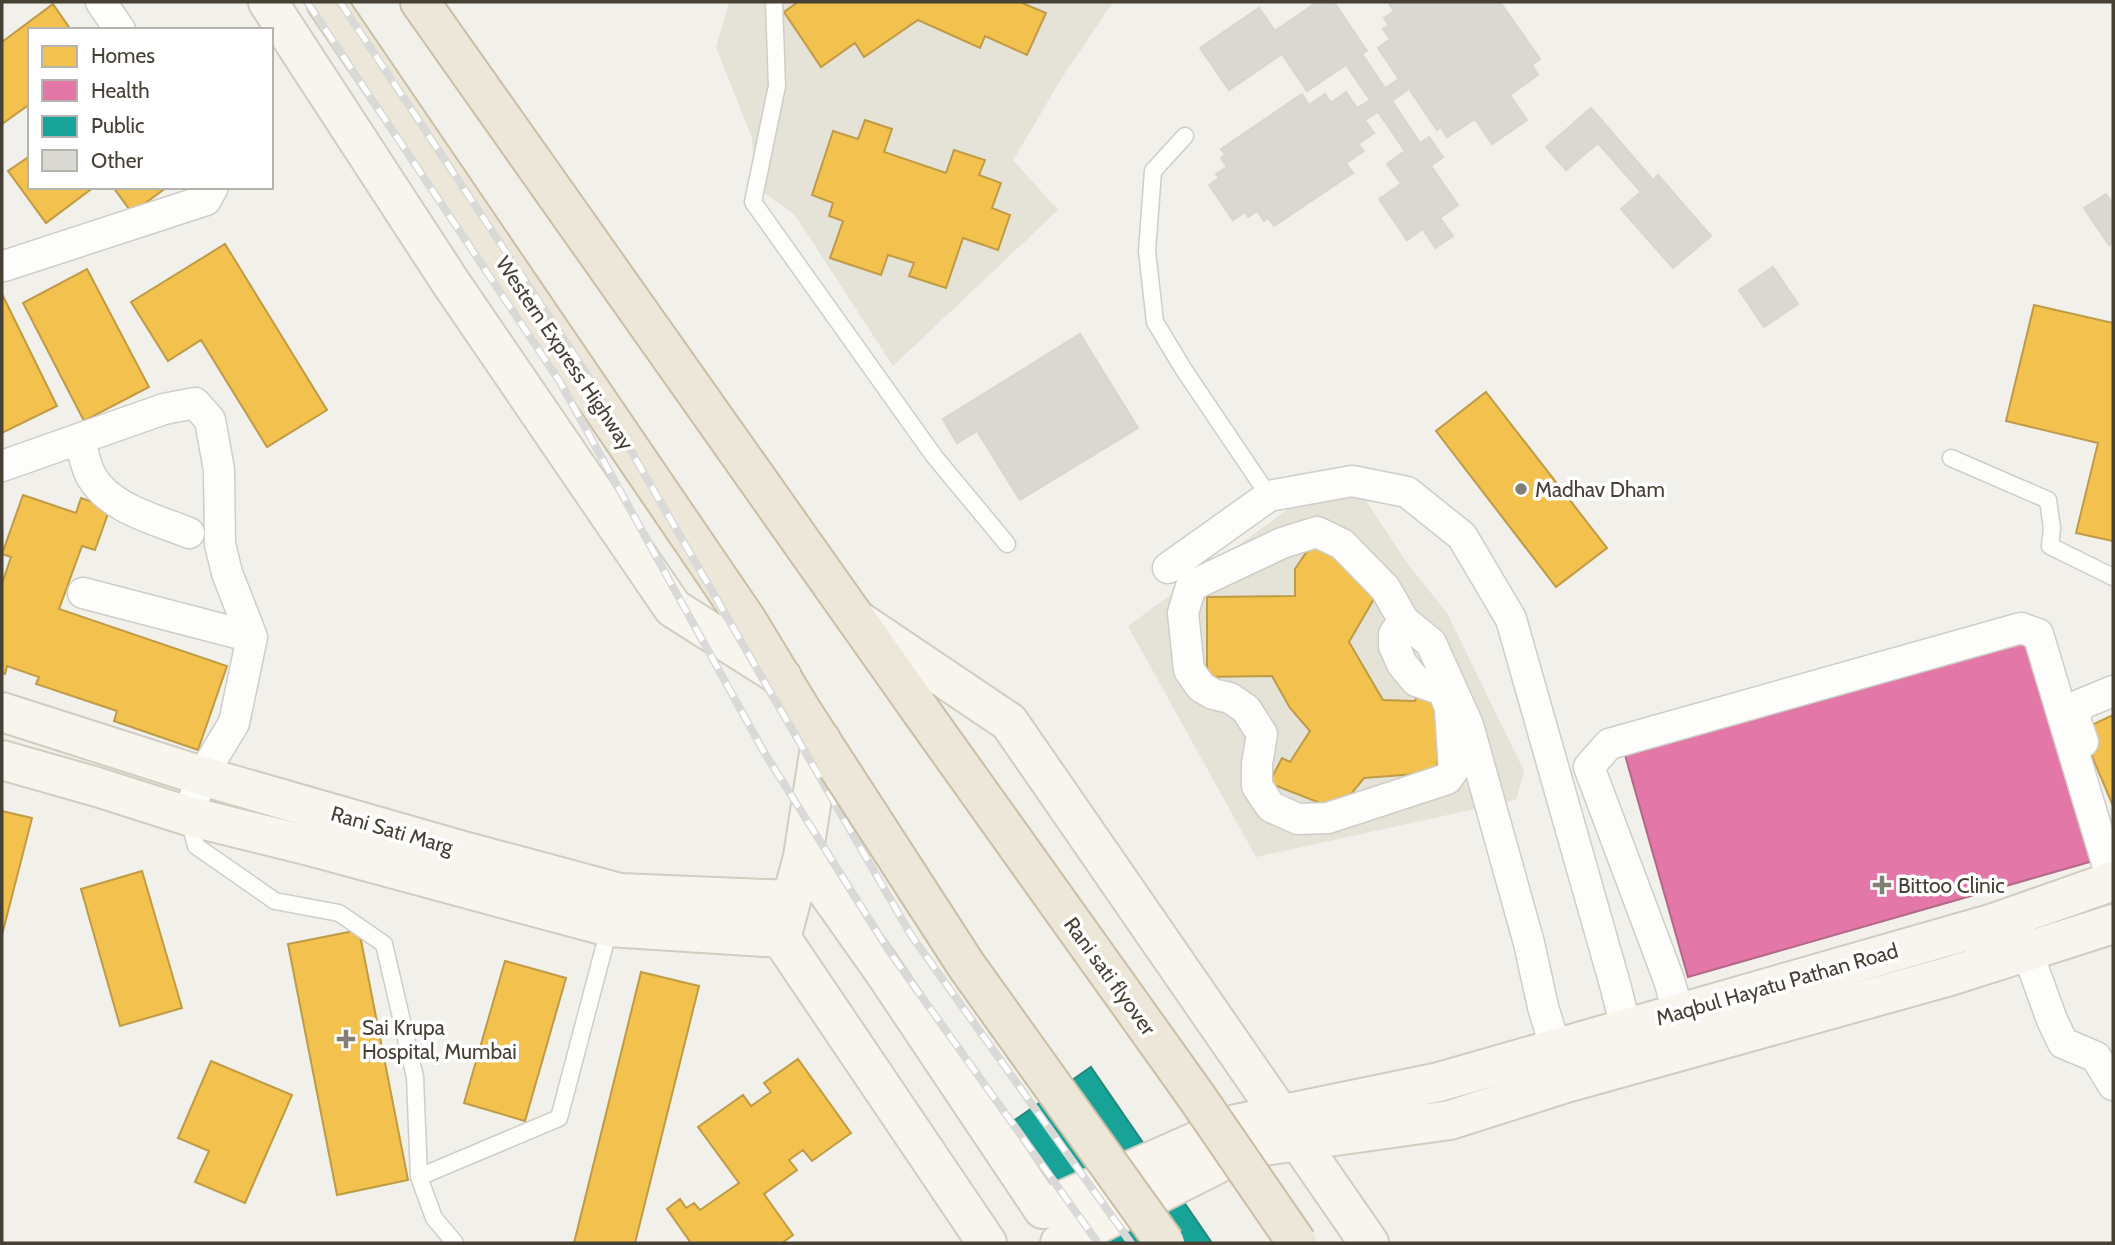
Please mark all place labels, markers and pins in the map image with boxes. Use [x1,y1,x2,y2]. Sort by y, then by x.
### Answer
place label: Madhav Dham [1535,477,1665,502]
marker: Madhav Dham [1513,481,1529,497]
place label: Bittoo Clinic [1898,873,2005,898]
marker: Bittoo Clinic [1872,875,1892,895]
place label: Sai Krupa Hospital, Mumbai [362,1015,517,1064]
marker: Sai Krupa Hospital, Mumbai [336,1029,356,1049]

